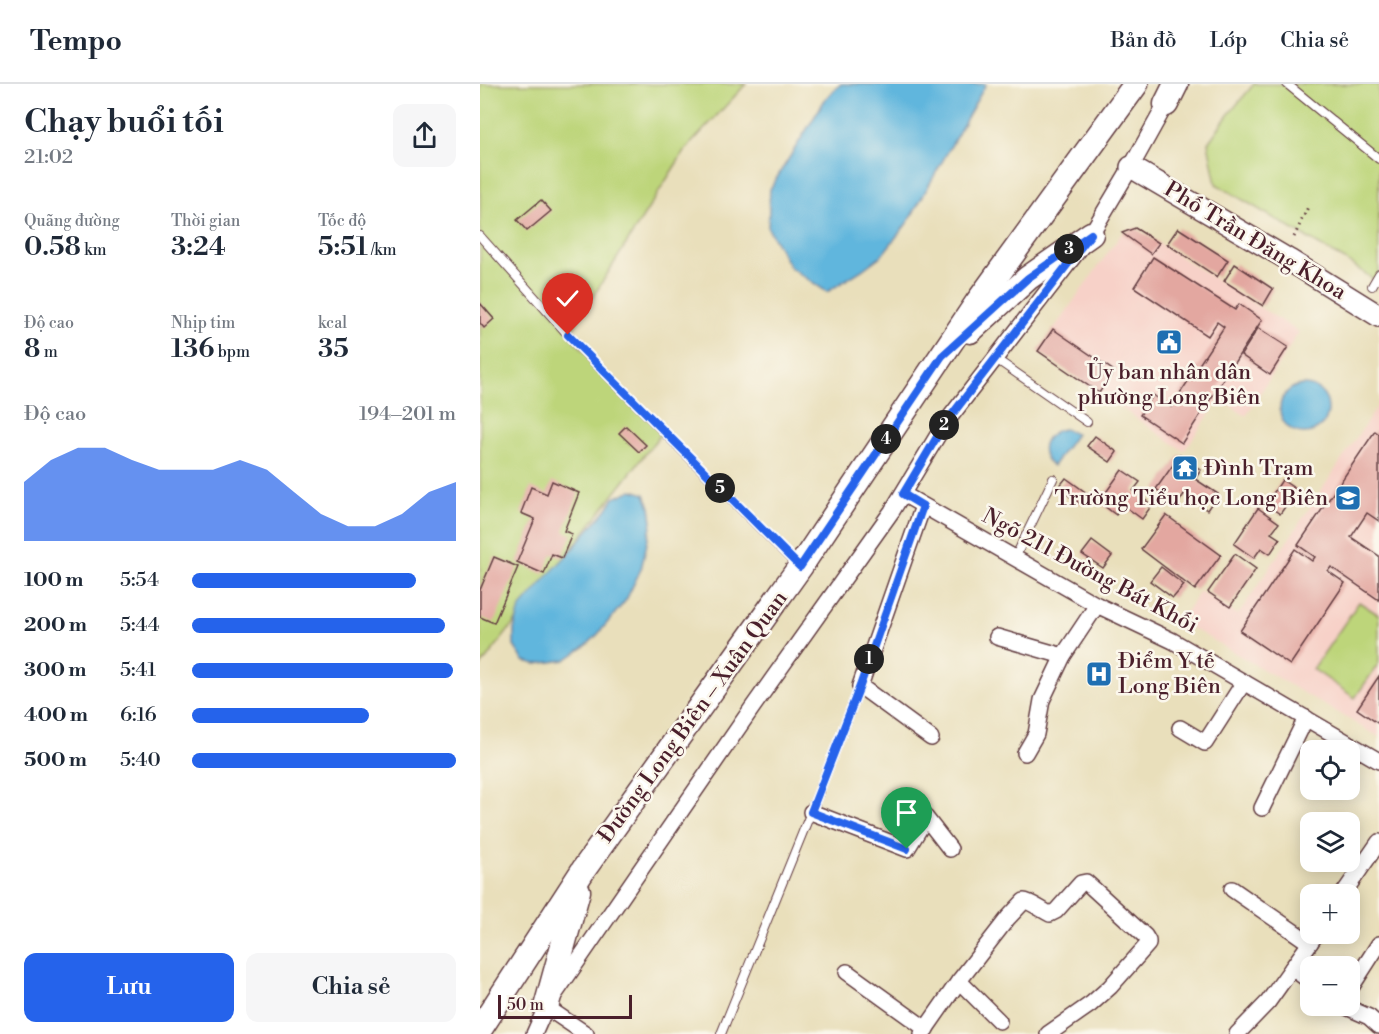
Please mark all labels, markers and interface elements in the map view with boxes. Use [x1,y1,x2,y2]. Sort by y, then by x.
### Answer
text: Tempo [30,24,122,59]
text: Bản đồ [1111,28,1177,54]
text: Lớp [1210,28,1247,54]
text: Chia sẻ [1280,28,1349,54]
text: Chạy buổi tối [24,102,224,143]
button: share [393,104,456,167]
text: 21:02 [24,145,73,170]
street label: Phố Trần Đăng Khoa [1159,176,1352,307]
text: Quãng đường [24,211,120,231]
text: Thời gian [171,211,240,231]
text: Tốc độ [318,211,366,231]
text: 0.58 [24,231,81,263]
text: 3:24 [171,231,226,263]
text: 5:51 [318,231,368,263]
pin: 3 [1054,234,1084,264]
text: 3 [1064,239,1074,259]
text: km [81,240,107,260]
text: /km [368,240,397,260]
pin [542,273,593,335]
icon: check [551,282,584,315]
text: Độ cao [24,313,74,333]
text: Nhịp tim [171,313,235,333]
text: kcal [318,313,347,333]
public building icon: Ủy ban nhân dân phường Long Biên [1154,327,1184,357]
text: 8 [24,333,40,365]
text: 136 [171,333,214,365]
text: 35 [318,333,349,365]
text: m [40,342,58,362]
text: bpm [214,342,250,362]
place label: Ủy ban nhân dân phường Long Biên [1078,357,1260,411]
text: Độ cao [24,402,86,427]
text: 194–201 m [359,402,456,427]
pin: 2 [929,410,959,440]
text: 2 [939,415,949,435]
pin: 4 [871,424,901,454]
text: 4 [881,429,891,449]
temple icon: Đình Trạm [1170,453,1200,483]
place label: Đình Trạm [1204,455,1313,482]
pin: 5 [705,473,735,503]
text: 5 [715,478,725,498]
school or university icon: Trường Tiểu học Long Biên [1333,483,1363,513]
place label: Trường Tiểu học Long Biên [1055,485,1328,512]
street label: Ngõ 211 Đường Bát Khối [978,503,1202,639]
text: 100 m [24,568,83,593]
text: 5:54 [120,568,159,593]
street label: Đường Long Biên – Xuân Quan [592,586,794,848]
text: 200 m [24,613,87,638]
text: 5:44 [120,613,160,638]
pin: 1 [854,644,884,674]
place label: Điểm Y tế Long Biên [1118,648,1221,700]
text: 1 [865,649,873,669]
text: 300 m [24,658,87,683]
text: 5:41 [120,658,156,683]
hospital icon: Điểm Y tế Long Biên [1084,659,1114,689]
text: 400 m [24,703,88,728]
text: 6:16 [120,703,157,728]
map controls [1300,740,1360,1016]
button: locate [1300,740,1360,800]
text: 500 m [24,748,87,773]
text: 5:40 [120,748,161,773]
pin [881,787,932,849]
icon: arrive [890,796,923,829]
button: layers [1300,812,1360,872]
button: + [1300,884,1360,944]
button: Lưu [24,953,234,1022]
button: Chia sẻ [246,953,456,1022]
button: − [1300,956,1360,1016]
scale bar [498,992,632,1020]
text: 50 m [507,995,544,1015]

